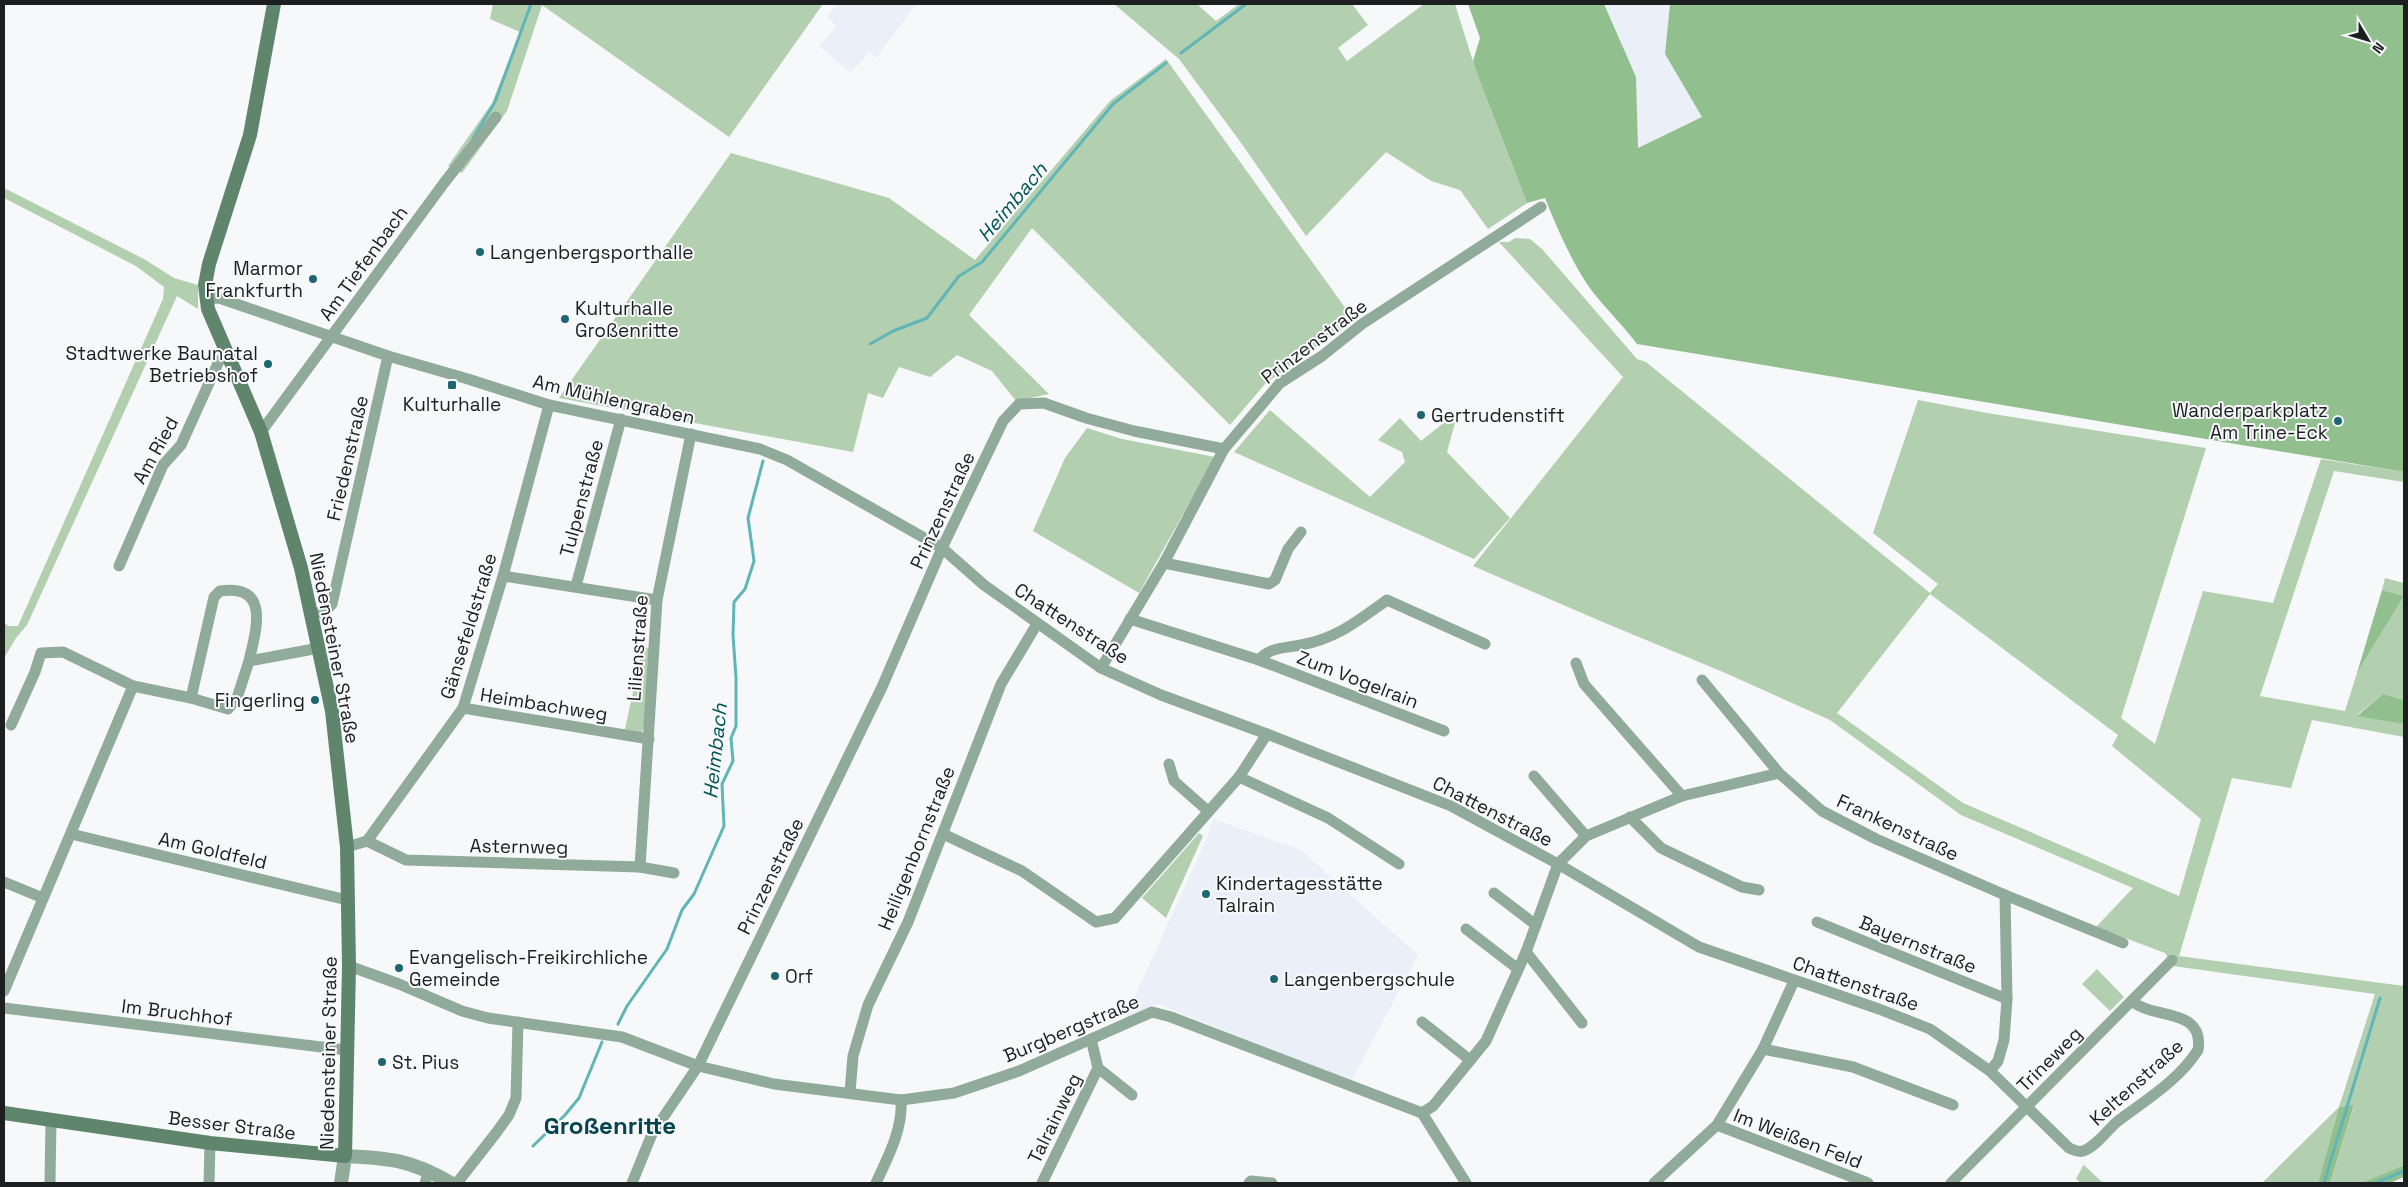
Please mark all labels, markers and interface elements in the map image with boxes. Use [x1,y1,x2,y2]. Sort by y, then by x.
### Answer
north arrow [2343,15,2393,65]
text: N [2368,39,2388,57]
water label: Heimbach [971,157,1053,247]
street label: Am Tiefenbach [313,201,413,326]
place label: Langenbergsporthalle [490,240,694,265]
marker: Langenbergsporthalle [474,246,486,258]
place label: Marmor Frankfurth [206,256,303,303]
marker: Marmor Frankfurth [307,273,319,285]
street label: Prinzenstraße [1256,293,1372,390]
place label: Kulturhalle Großenritte [575,296,679,343]
marker: Kulturhalle Großenritte [559,313,571,325]
place label: Stadtwerke Baunatal Betriebshof [66,341,258,388]
marker: Stadtwerke Baunatal Betriebshof [262,358,274,370]
street label: Am Mühlengraben [530,369,697,430]
marker: Kulturhalle [446,379,458,391]
place label: Kulturhalle [403,392,501,417]
street label: Friedenstraße [321,393,374,523]
place label: Wanderparkplatz Am Trine-Eck [2172,398,2328,445]
place label: Gertrudenstift [1431,403,1565,428]
marker: Gertrudenstift [1415,409,1427,421]
street label: Am Ried [127,412,184,488]
marker: Wanderparkplatz Am Trine-Eck [2332,415,2344,427]
street label: Tulpenstraße [554,437,609,560]
street label: Prinzenstraße [904,447,981,573]
street label: Niedensteiner Straße [304,550,365,746]
street label: Gänsefeldstraße [434,550,503,702]
street label: Chattenstraße [1010,577,1134,670]
street label: Lilienstraße [621,594,654,702]
street label: Zum Vogelrain [1293,645,1422,714]
street label: Heimbachweg [478,682,610,727]
place label: Fingerling [215,688,305,713]
marker: Fingerling [309,694,321,706]
water label: Heimbach [697,701,733,800]
street label: Heiligenbornstraße [872,762,961,934]
street label: Chattenstraße [1428,770,1557,853]
street label: Frankenstraße [1833,788,1963,867]
street label: Prinzenstraße [731,814,809,939]
street label: Am Goldfeld [156,826,270,875]
street label: Asternweg [469,833,569,860]
place label: Kindertagesstätte Talrain [1216,871,1383,918]
marker: Kindertagesstätte Talrain [1200,888,1212,900]
street label: Bayernstraße [1855,910,1980,979]
place label: Evangelisch-Freikirchliche Gemeinde [409,945,648,992]
street label: Chattenstraße [1789,950,1922,1017]
street label: Niedensteiner Straße [314,956,343,1150]
marker: Evangelisch-Freikirchliche Gemeinde [393,962,405,974]
place label: Orf [785,964,813,989]
place label: Langenbergschule [1284,967,1455,992]
marker: Orf [769,970,781,982]
marker: Langenbergschule [1268,973,1280,985]
street label: Burgbergstraße [999,989,1143,1068]
street label: Im Bruchhof [120,993,234,1032]
street label: Trineweg [2011,1021,2087,1097]
street label: Keltenstraße [2084,1034,2189,1131]
place label: St. Pius [392,1050,459,1075]
marker: St. Pius [376,1056,388,1068]
street label: Talrainweg [1022,1069,1087,1168]
street label: Im Weißen Feld [1730,1102,1866,1175]
street label: Besser Straße [167,1105,297,1146]
district label: Großenritte [544,1110,676,1141]

